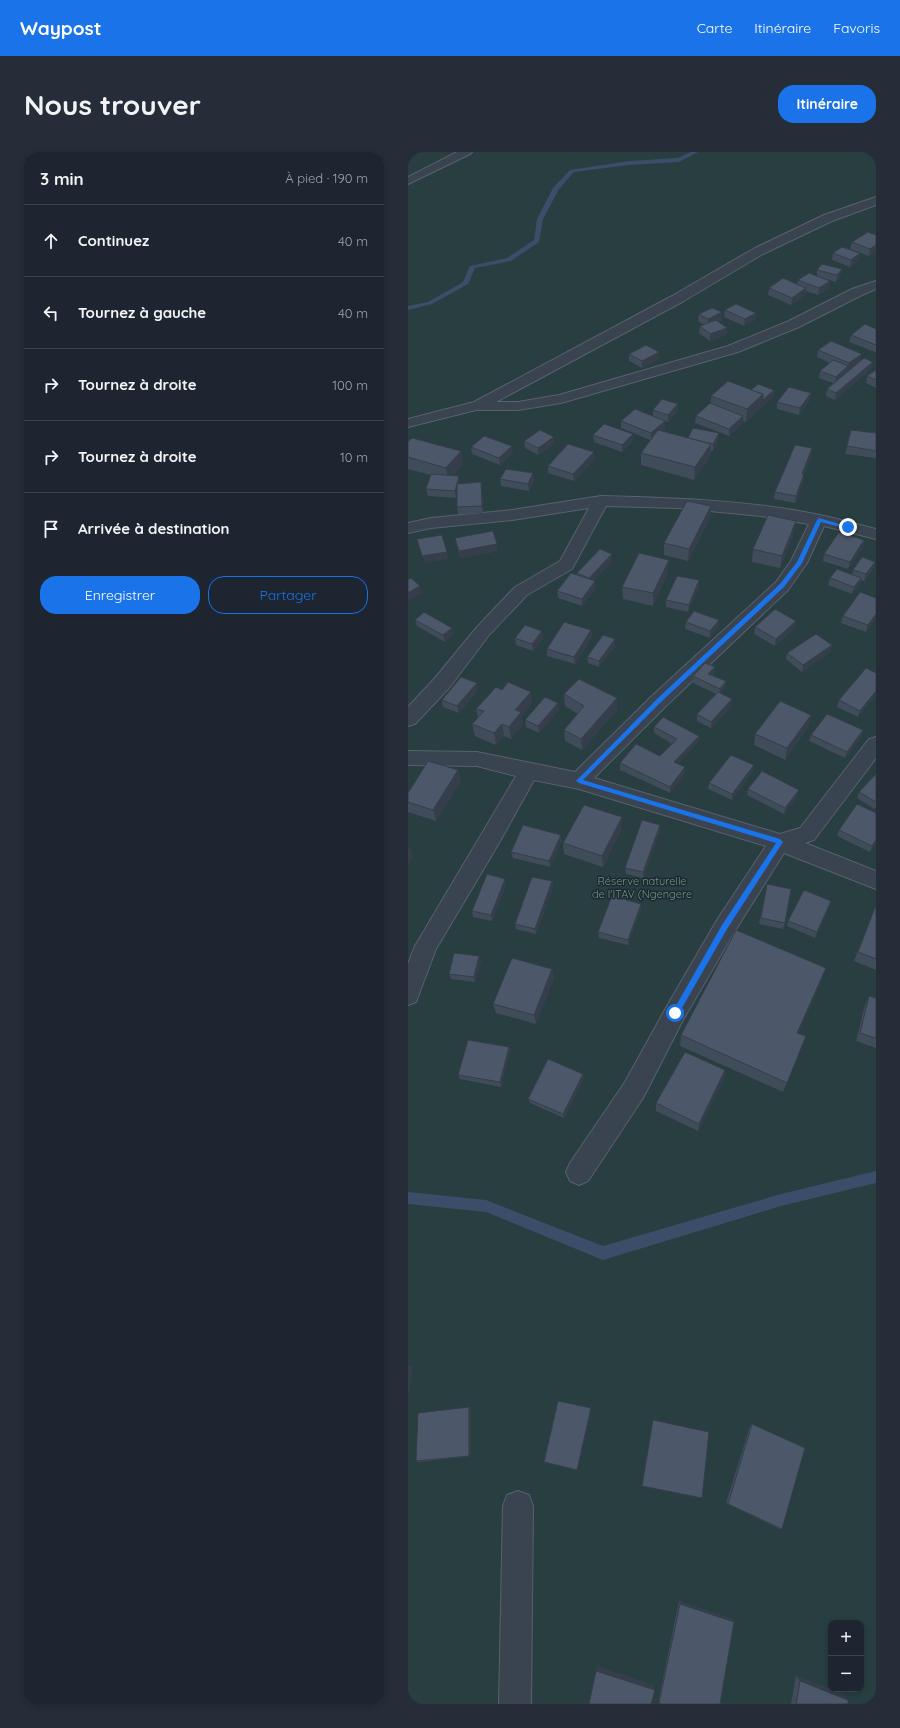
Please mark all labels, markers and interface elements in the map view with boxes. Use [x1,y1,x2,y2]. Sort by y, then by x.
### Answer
text: Waypost [20,16,102,40]
text: Carte [697,19,732,37]
text: Itinéraire [754,19,811,37]
text: Favoris [833,19,880,37]
button: Itinéraire [778,85,876,123]
text: Nous trouver [24,87,201,122]
text: 3 min [40,168,84,189]
text: À pied · 190 m [285,170,368,186]
icon: ahead [40,230,62,252]
text: Continuez [78,231,149,250]
text: 40 m [338,233,368,249]
icon: left [40,302,62,324]
text: Tournez à gauche [78,303,206,322]
text: 40 m [338,305,368,321]
icon: right [40,374,62,396]
text: Tournez à droite [78,375,197,394]
text: 100 m [332,377,368,393]
icon: right [40,446,62,468]
text: Tournez à droite [78,447,197,466]
text: 10 m [340,449,368,465]
icon: arrive [40,518,62,540]
route end [839,518,857,536]
text: Arrivée à destination [78,519,230,538]
button: Enregistrer [40,576,200,614]
button: Partager [208,576,368,614]
park label: Réserve naturelle de l'ITAV (Ngengere [592,874,692,901]
route start [666,1004,684,1022]
map controls [828,1620,864,1692]
button: + [828,1620,864,1656]
button: − [828,1656,864,1692]

